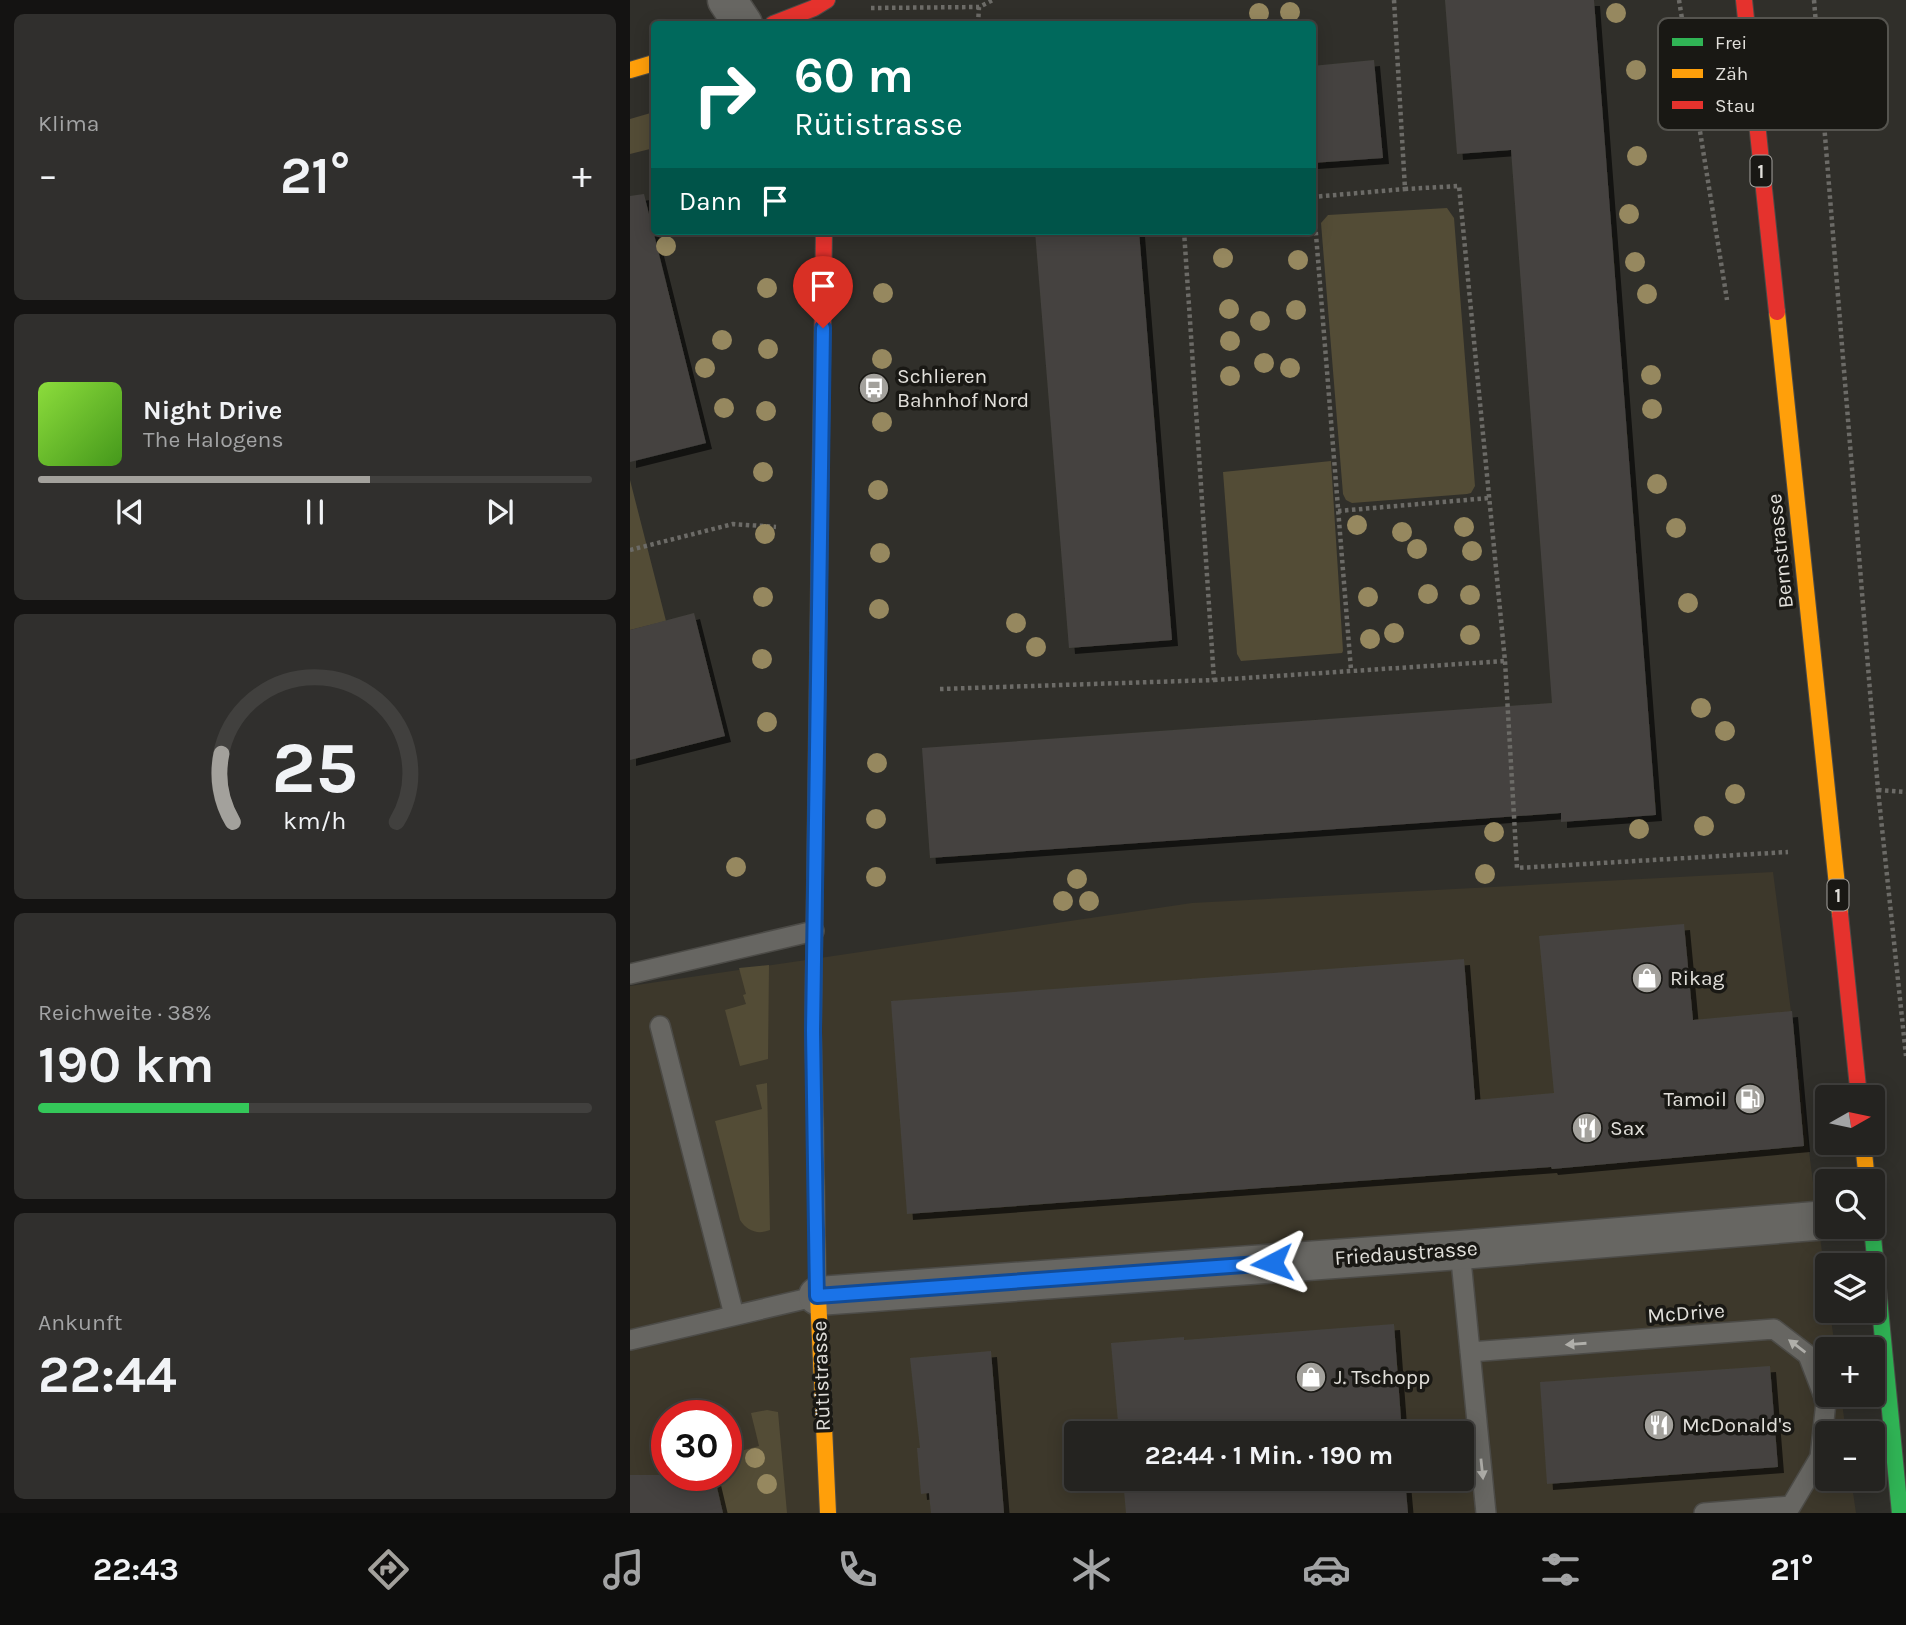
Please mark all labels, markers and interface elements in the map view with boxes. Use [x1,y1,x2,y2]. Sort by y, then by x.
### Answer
legend [1658,18,1888,130]
text: Frei [1715,32,1747,54]
text: 60 m [794,47,914,104]
icon: right [679,49,770,140]
text: Zäh [1715,63,1748,85]
text: Stau [1715,95,1756,117]
text: Rütistrasse [794,106,963,143]
text: Klima [38,110,99,137]
text: 21° [280,145,350,206]
text: − [38,153,58,198]
text: + [572,153,592,198]
road number: 1 [1750,155,1772,186]
icon: arrive [756,182,794,220]
text: Dann [679,186,742,217]
pin [793,256,853,328]
icon: arrive [804,267,842,305]
place label: Schlieren Bahnhof Nord [897,364,1029,412]
bus stop icon: Schlieren Bahnhof Nord [857,371,891,405]
text: Night Drive [143,395,282,426]
text: The Halogens [143,426,283,453]
icon: previous [111,493,149,531]
icon: pause [296,493,334,531]
icon: next [481,493,519,531]
street label: Bernstrasse [1762,493,1798,609]
text: 25 [272,726,358,811]
text: km/h [283,806,347,835]
road number: 1 [1828,880,1848,911]
shop icon: Rikag [1630,961,1664,995]
place label: Rikag [1670,966,1725,990]
text: Reichweite · 38% [38,999,212,1026]
text: 190 km [38,1034,214,1095]
fuel station icon: Tamoil [1733,1082,1767,1116]
north arrow [1815,1085,1885,1155]
map controls [1815,1085,1885,1491]
place label: Tamoil [1663,1087,1727,1111]
restaurant icon: Sax [1570,1111,1604,1145]
place label: Sax [1610,1116,1645,1140]
button: search [1815,1169,1885,1239]
position arrow [1235,1226,1309,1300]
street label: Friedaustrasse [1334,1236,1478,1270]
button: layers [1815,1253,1885,1323]
street label: McDrive [1646,1298,1726,1328]
text: Ankunft [38,1309,122,1336]
street label: Rütistrasse [807,1320,835,1432]
button: + [1815,1337,1885,1407]
one-way arrow [1564,1339,1586,1350]
one-way arrow [1788,1339,1806,1353]
text: 22:44 [38,1344,177,1405]
shop icon: J. Tschopp [1294,1360,1328,1394]
place label: J. Tschopp [1334,1365,1430,1389]
speed limit sign: 30 [651,1400,742,1491]
restaurant icon: McDonald's [1642,1408,1676,1442]
place label: McDonald's [1682,1413,1792,1437]
button: − [1815,1421,1885,1491]
text: 22:44 · 1 Min. · 190 m [1145,1440,1393,1471]
one-way arrow [1476,1458,1487,1480]
icon: directions [364,1545,413,1594]
icon: music [599,1545,648,1594]
icon: phone [833,1545,882,1594]
icon: climate [1067,1545,1116,1594]
icon: car [1302,1545,1351,1594]
icon: filters [1536,1545,1585,1594]
text: 22:43 [93,1551,179,1588]
text: 21° [1770,1551,1813,1588]

